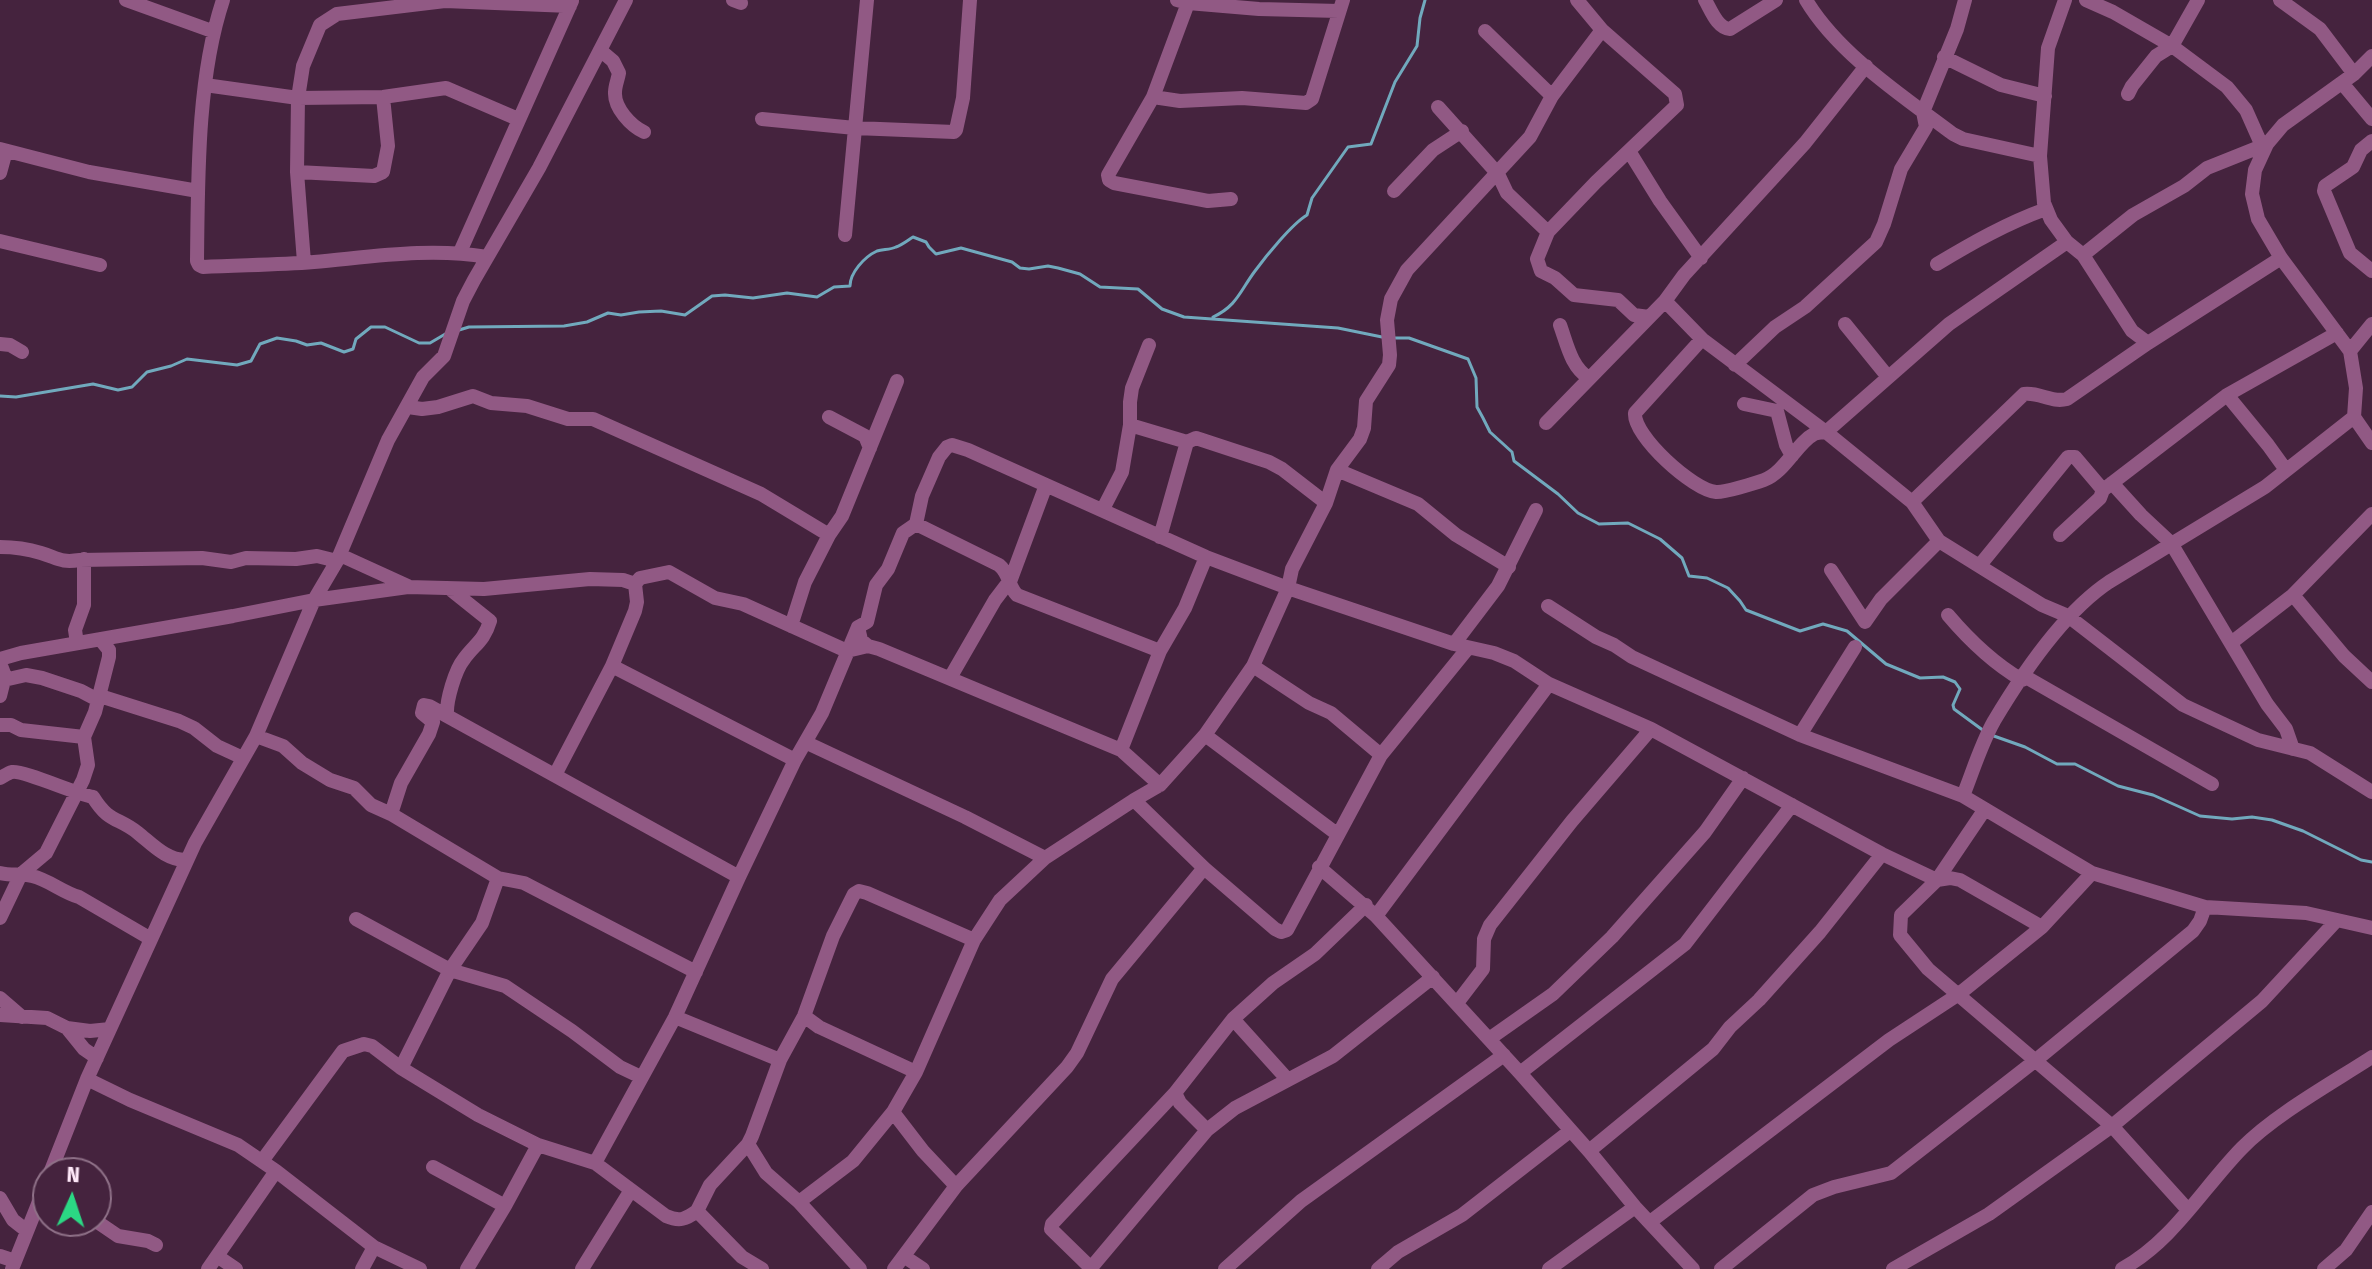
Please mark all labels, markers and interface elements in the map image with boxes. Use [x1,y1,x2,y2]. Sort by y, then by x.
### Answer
north arrow [32,1157,112,1237]
text: N [66,1161,80,1188]

